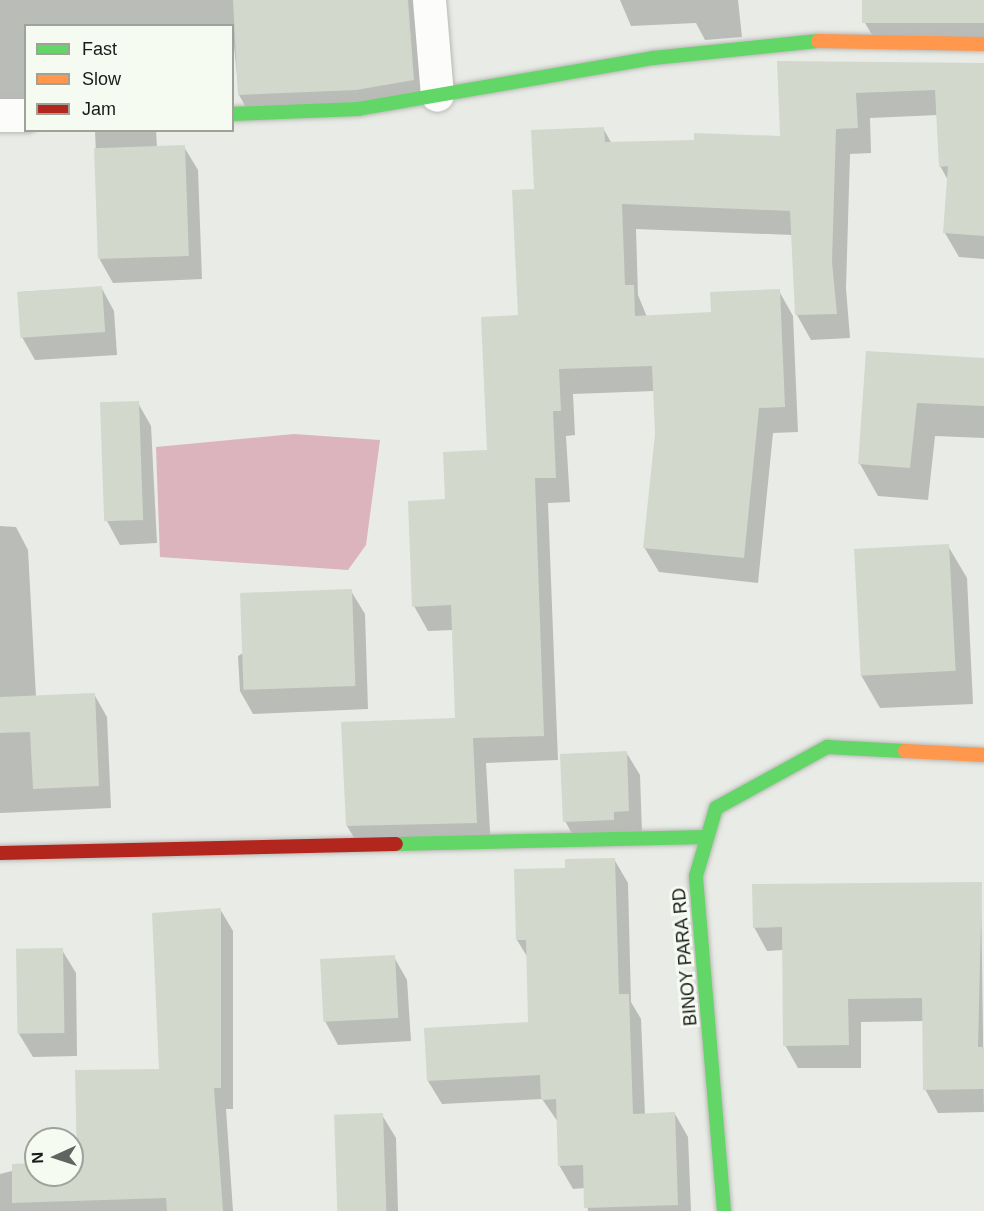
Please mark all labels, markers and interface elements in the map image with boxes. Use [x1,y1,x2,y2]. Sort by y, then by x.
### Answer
legend [24,24,234,132]
text: Fast [82,39,117,59]
text: Slow [82,69,121,89]
text: Jam [82,99,116,119]
street label: BINOY PARA RD [668,886,702,1028]
north arrow [24,1127,84,1187]
text: N [29,1152,46,1164]

